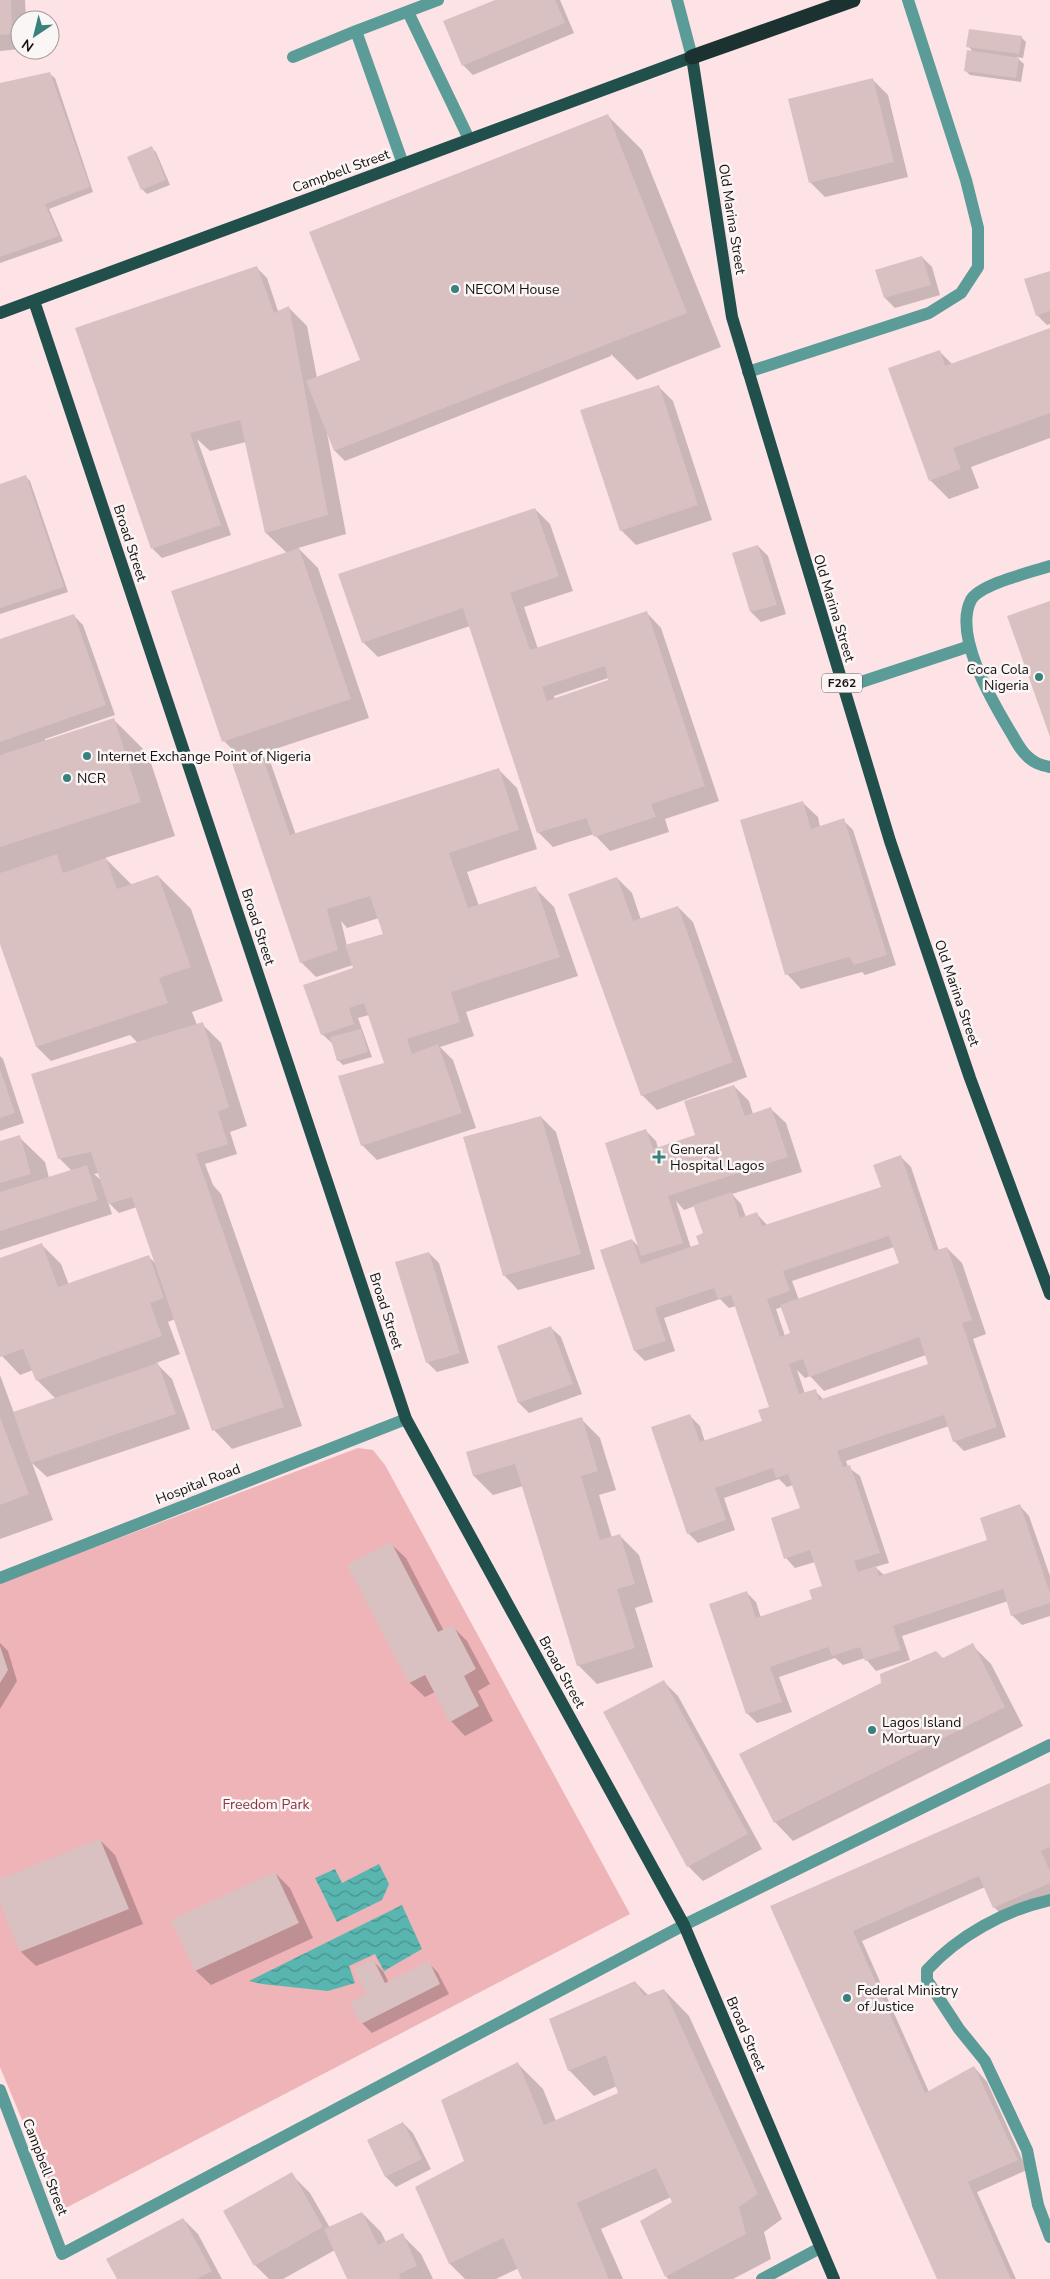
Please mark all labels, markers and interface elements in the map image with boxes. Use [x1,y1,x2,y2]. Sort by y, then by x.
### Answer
north arrow [10,10,60,60]
text: N [18,34,38,56]
street label: Campbell Street [290,145,392,197]
street label: Old Marina Street [714,163,750,276]
place label: NECOM House [465,280,559,299]
marker: NECOM House [449,283,461,295]
street label: Broad Street [109,502,151,584]
street label: Old Marina Street [809,552,859,664]
place label: Coca Cola Nigeria [967,660,1029,695]
marker: Coca Cola Nigeria [1033,671,1045,683]
road number: F262 [822,674,862,692]
place label: Internet Exchange Point of Nigeria [97,747,311,766]
marker: Internet Exchange Point of Nigeria [81,750,93,762]
place label: NCR [77,769,106,788]
marker: NCR [61,772,73,784]
street label: Broad Street [237,886,279,968]
street label: Old Marina Street [930,937,984,1049]
place label: General Hospital Lagos [670,1140,765,1175]
marker: General Hospital Lagos [652,1150,666,1164]
street label: Broad Street [365,1270,407,1352]
street label: Hospital Road [153,1459,243,1509]
street label: Broad Street [534,1633,590,1711]
place label: Lagos Island Mortuary [882,1713,961,1748]
marker: Lagos Island Mortuary [866,1724,878,1736]
park label: Freedom Park [223,1795,310,1814]
place label: Federal Ministry of Justice [857,1981,959,2016]
marker: Federal Ministry of Justice [841,1992,853,2004]
street label: Broad Street [722,1994,770,2074]
street label: Campbell Street [18,2116,72,2218]

